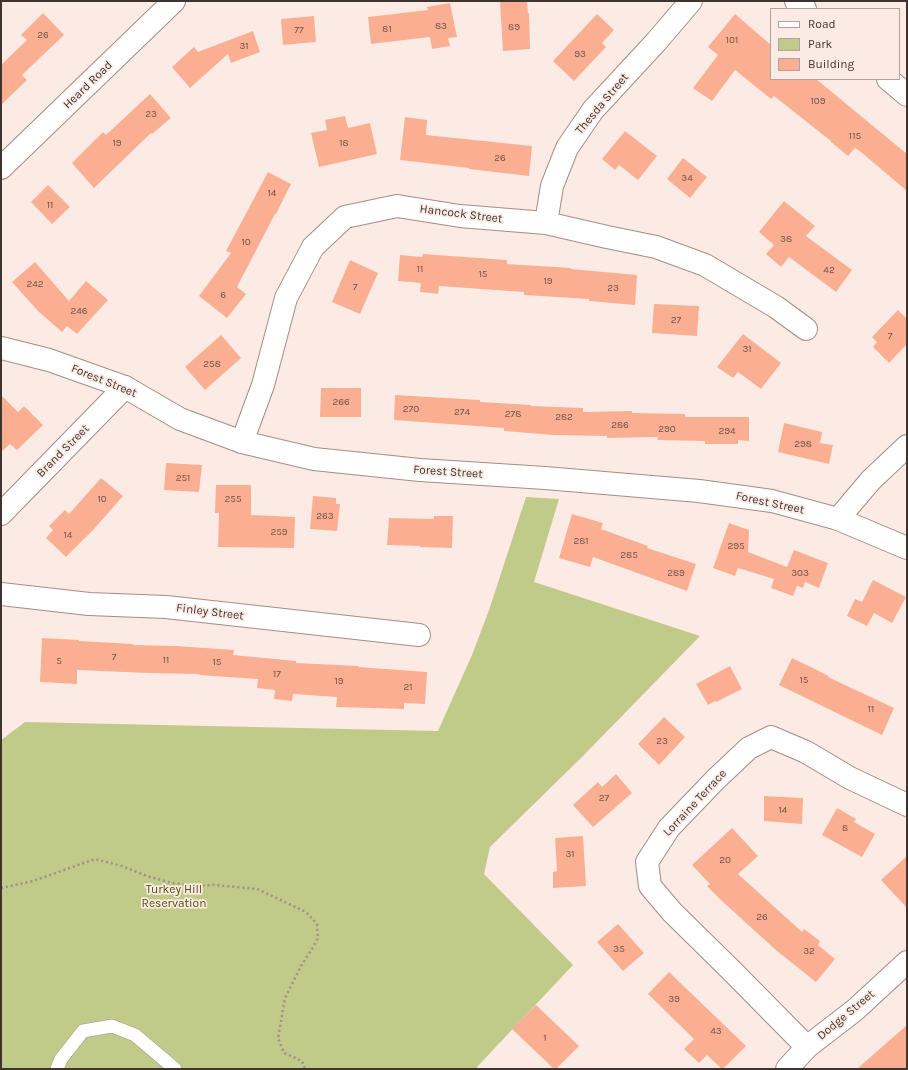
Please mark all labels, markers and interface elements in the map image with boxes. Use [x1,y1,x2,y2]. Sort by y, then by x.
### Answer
legend [770,8,900,80]
text: Road [808,17,836,31]
house number: 83 [435,20,447,32]
house number: 89 [508,21,520,33]
house number: 81 [382,23,392,35]
house number: 77 [294,24,304,36]
house number: 26 [37,29,49,41]
house number: 101 [726,34,738,46]
text: Park [808,37,832,51]
house number: 31 [239,40,249,52]
house number: 93 [574,48,586,60]
text: Building [808,57,854,71]
street label: Heard Road [60,58,116,112]
street label: Thesda Street [572,71,632,137]
house number: 109 [810,95,826,107]
house number: 23 [145,108,157,120]
house number: 115 [849,130,861,142]
house number: 19 [112,137,122,149]
house number: 18 [339,137,349,149]
house number: 26 [494,152,506,164]
house number: 34 [681,172,693,184]
house number: 14 [268,187,276,199]
house number: 11 [47,199,53,211]
street label: Hancock Street [419,202,503,226]
house number: 38 [780,233,792,245]
house number: 10 [241,236,251,248]
house number: 11 [417,263,423,275]
house number: 42 [823,264,835,276]
house number: 15 [479,268,487,280]
house number: 19 [543,275,553,287]
house number: 242 [26,278,44,290]
house number: 7 [353,281,357,293]
house number: 23 [607,282,619,294]
house number: 6 [220,289,226,301]
house number: 246 [70,305,88,317]
house number: 27 [671,314,681,326]
house number: 7 [888,330,892,342]
house number: 31 [742,343,752,355]
house number: 258 [203,358,221,370]
street label: Forest Street [69,361,139,401]
house number: 266 [332,396,350,408]
house number: 270 [403,403,419,415]
house number: 274 [454,406,470,418]
house number: 278 [505,408,521,420]
house number: 282 [555,411,573,423]
house number: 286 [611,419,629,431]
street label: Brand Street [34,422,92,480]
house number: 290 [658,423,676,435]
house number: 294 [718,425,736,437]
house number: 298 [794,438,812,450]
street label: Forest Street [413,462,483,482]
house number: 251 [176,472,190,484]
street label: Forest Street [734,489,806,517]
house number: 10 [97,493,107,505]
house number: 255 [224,493,242,505]
house number: 263 [316,510,334,522]
house number: 259 [270,526,288,538]
house number: 14 [64,529,72,541]
house number: 281 [573,535,589,547]
house number: 295 [727,540,745,552]
house number: 285 [620,549,638,561]
house number: 289 [667,567,685,579]
house number: 303 [791,567,809,579]
street label: Finley Street [175,601,245,623]
house number: 7 [112,651,116,663]
house number: 11 [163,654,169,666]
house number: 5 [56,655,62,667]
house number: 15 [213,656,221,668]
house number: 17 [273,668,281,680]
house number: 15 [800,674,808,686]
house number: 19 [334,675,344,687]
house number: 21 [403,681,413,693]
house number: 11 [868,703,874,715]
house number: 23 [656,735,668,747]
street label: Lorraine Terrace [660,767,730,839]
house number: 27 [599,792,609,804]
house number: 14 [779,804,787,816]
house number: 8 [842,822,848,834]
house number: 31 [565,848,575,860]
house number: 20 [719,854,731,866]
park label: Turkey Hill Reservation [142,883,206,911]
house number: 26 [756,911,768,923]
house number: 35 [613,943,625,955]
house number: 32 [803,945,815,957]
street label: Dodge Street [814,987,878,1043]
house number: 39 [668,993,680,1005]
house number: 43 [710,1025,722,1037]
house number: 1 [543,1032,547,1044]

